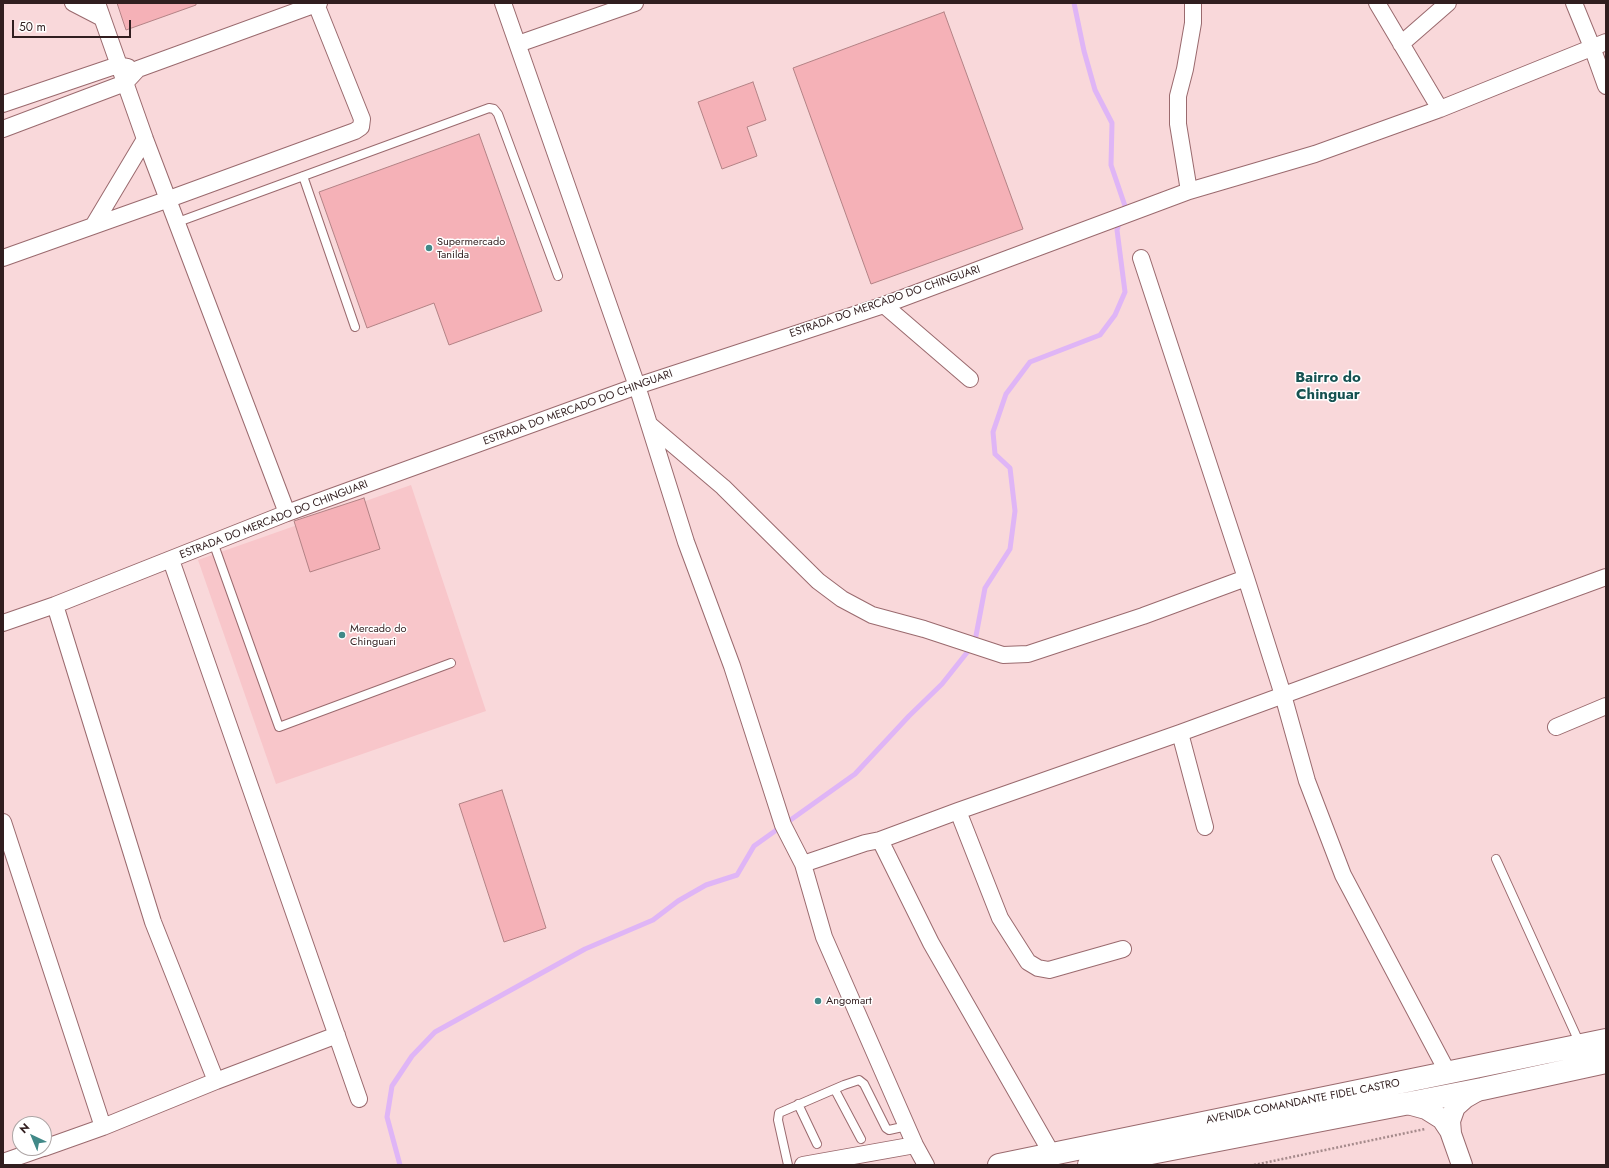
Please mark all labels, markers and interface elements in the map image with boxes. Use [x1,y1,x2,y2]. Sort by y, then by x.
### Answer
scale bar [14,12,133,38]
text: 50 m [19,18,46,36]
place label: Supermercado Tanilda [437,235,505,261]
marker: Supermercado Tanilda [424,243,434,253]
street label: ESTRADA DO MERCADO DO CHINGUARI [788,263,982,341]
street label: ESTRADA DO MERCADO DO CHINGUARI [481,367,675,449]
district label: Bairro do Chinguar [1295,369,1361,404]
street label: ESTRADA DO MERCADO DO CHINGUARI [178,478,370,562]
place label: Mercado do Chinguari [350,622,407,648]
marker: Mercado do Chinguari [337,630,347,640]
place label: Angomart [826,994,872,1008]
marker: Angomart [813,996,823,1006]
street label: AVENIDA COMANDANTE FIDEL CASTRO [1205,1077,1401,1127]
north arrow [12,1116,52,1156]
text: N [16,1119,33,1137]

